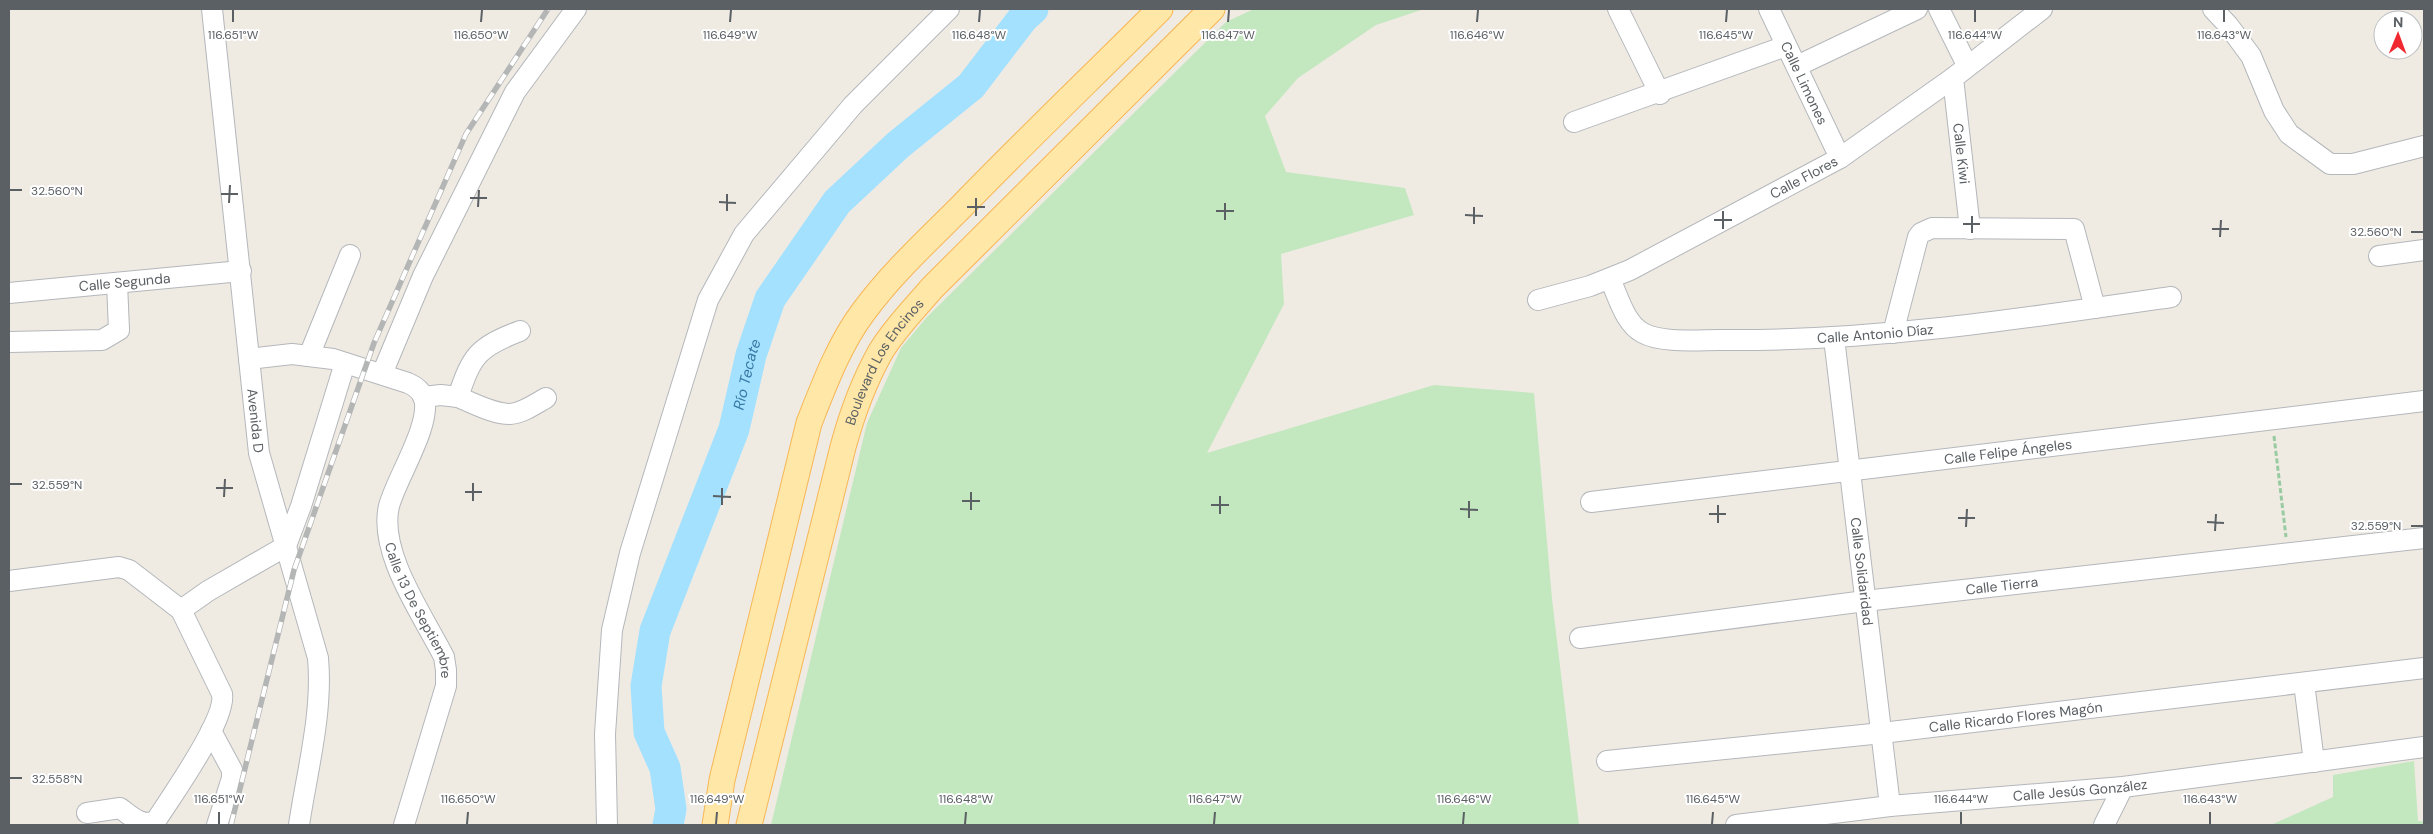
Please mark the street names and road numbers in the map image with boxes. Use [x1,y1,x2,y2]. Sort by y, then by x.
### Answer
street label: Calle Limones [1777,38,1832,128]
street label: Calle Kiwi [1949,122,1974,185]
street label: Calle Flores [1767,152,1841,203]
street label: Calle Segunda [78,269,171,295]
street label: Boulevard Los Encinos [841,295,928,428]
street label: Calle Antonio Díaz [1817,320,1934,347]
street label: Avenida D [243,388,268,454]
street label: Calle Felipe Ángeles [1943,435,2073,468]
street label: Calle Solidaridad [1847,516,1877,626]
street label: Calle 13 De Septiembre [381,540,455,679]
street label: Calle Tierra [1965,573,2039,599]
street label: Calle Ricardo Flores Magón [1928,698,2103,736]
street label: Calle Jesús González [2012,775,2148,805]

